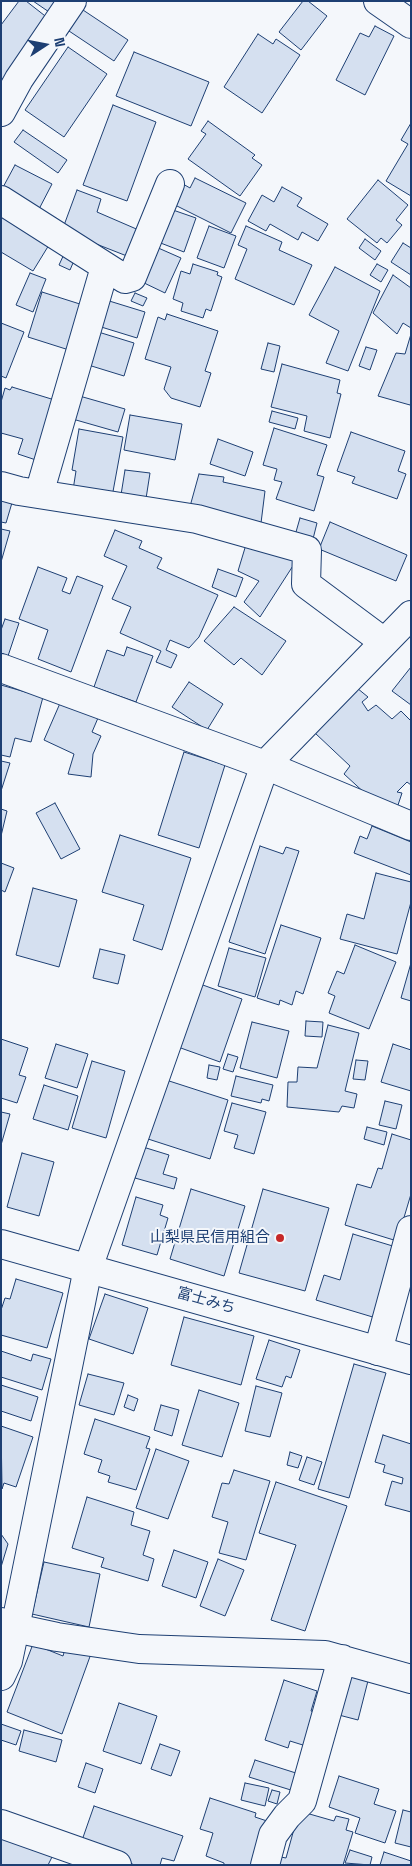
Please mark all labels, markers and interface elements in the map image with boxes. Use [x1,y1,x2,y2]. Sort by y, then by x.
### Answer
north arrow [20,20,70,70]
text: N [50,36,69,48]
place label: 山梨県民信用組合 [150,1229,270,1247]
marker: 山梨県民信用組合 [274,1232,286,1244]
street label: 富士みち [175,1284,237,1318]

